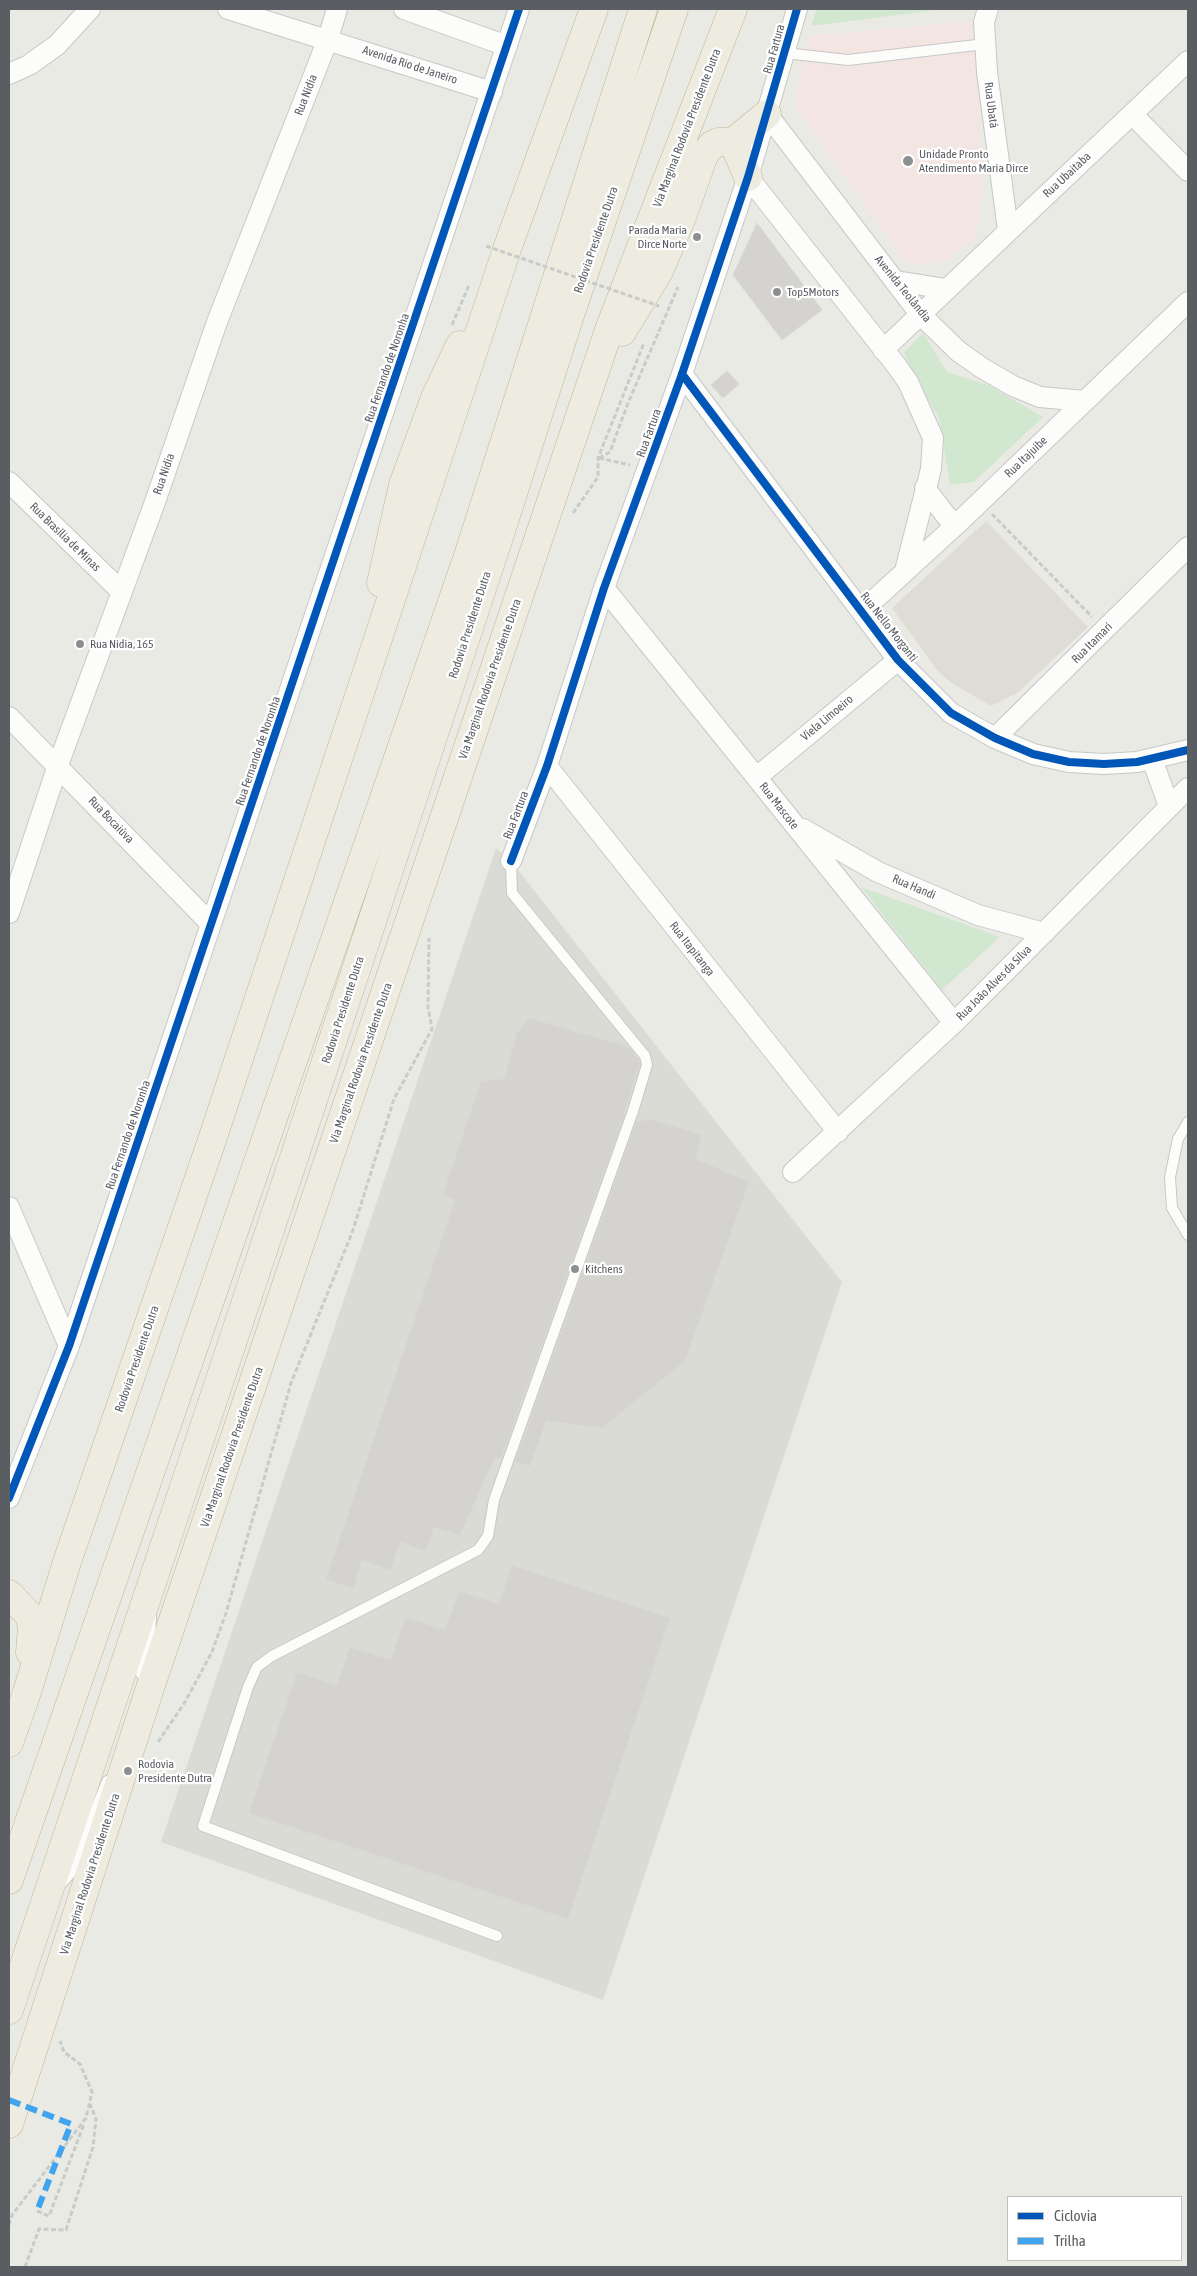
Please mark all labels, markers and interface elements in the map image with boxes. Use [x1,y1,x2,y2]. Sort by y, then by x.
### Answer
street label: Rua Fartura [760,23,788,75]
street label: Avenida Rio de Janeiro [361,43,459,87]
street label: Via Marginal Rodovia Presidente Dutra [650,47,724,209]
street label: Rua Nidia [292,72,320,118]
street label: Rua Ubatá [981,81,1001,129]
place label: Unidade Pronto Atendimento Maria Dirce [919,147,1029,175]
street label: Rua Ubaitaba [1040,149,1094,201]
marker: Unidade Pronto Atendimento Maria Dirce [901,154,915,168]
street label: Rodovia Presidente Dutra [571,185,621,295]
place label: Parada Maria Dirce Norte [628,223,687,251]
marker: Parada Maria Dirce Norte [691,231,703,243]
street label: Avenida Teolândia [872,253,934,325]
place label: Top5Motors [787,285,839,299]
marker: Top5Motors [771,286,783,298]
street label: Rua Fernando de Noronha [362,311,412,425]
street label: Rua Fartura [634,407,664,459]
street label: Rua Itajuibe [1002,433,1050,481]
street label: Rua Nidia [150,451,178,497]
street label: Rua Brasília de Minas [27,500,103,574]
street label: Rodovia Presidente Dutra [446,570,494,680]
street label: Rua Nello Morganti [857,589,921,665]
street label: Via Marginal Rodovia Presidente Dutra [456,597,524,761]
street label: Rua Itamari [1069,620,1115,666]
place label: Rua Nidia, 165 [90,637,154,651]
marker: Rua Nidia, 165 [74,638,86,650]
street label: Viela Limoeiro [798,692,856,744]
street label: Rua Fernando de Noronha [233,694,283,808]
street label: Rua Mascote [756,780,802,832]
street label: Rua Fartura [500,789,532,841]
street label: Rua Bocaiúva [85,794,137,846]
street label: Rua Handi [890,871,938,903]
street label: Rua Itapitanga [666,919,718,979]
street label: Rua João Alves da Silva [953,942,1035,1024]
street label: Rodovia Presidente Dutra [319,955,367,1065]
street label: Via Marginal Rodovia Presidente Dutra [327,981,395,1145]
street label: Rua Fernando de Noronha [103,1078,153,1192]
place label: Kitchens [585,1262,623,1276]
marker: Kitchens [569,1263,581,1275]
street label: Rodovia Presidente Dutra [112,1304,162,1414]
street label: Via Marginal Rodovia Presidente Dutra [198,1365,266,1529]
place label: Rodovia Presidente Dutra [138,1757,212,1785]
marker: Rodovia Presidente Dutra [122,1765,134,1777]
street label: Via Marginal Rodovia Presidente Dutra [57,1792,123,1956]
legend [1007,2196,1182,2261]
text: Ciclovia [1054,2207,1097,2224]
text: Trilha [1054,2232,1086,2249]

